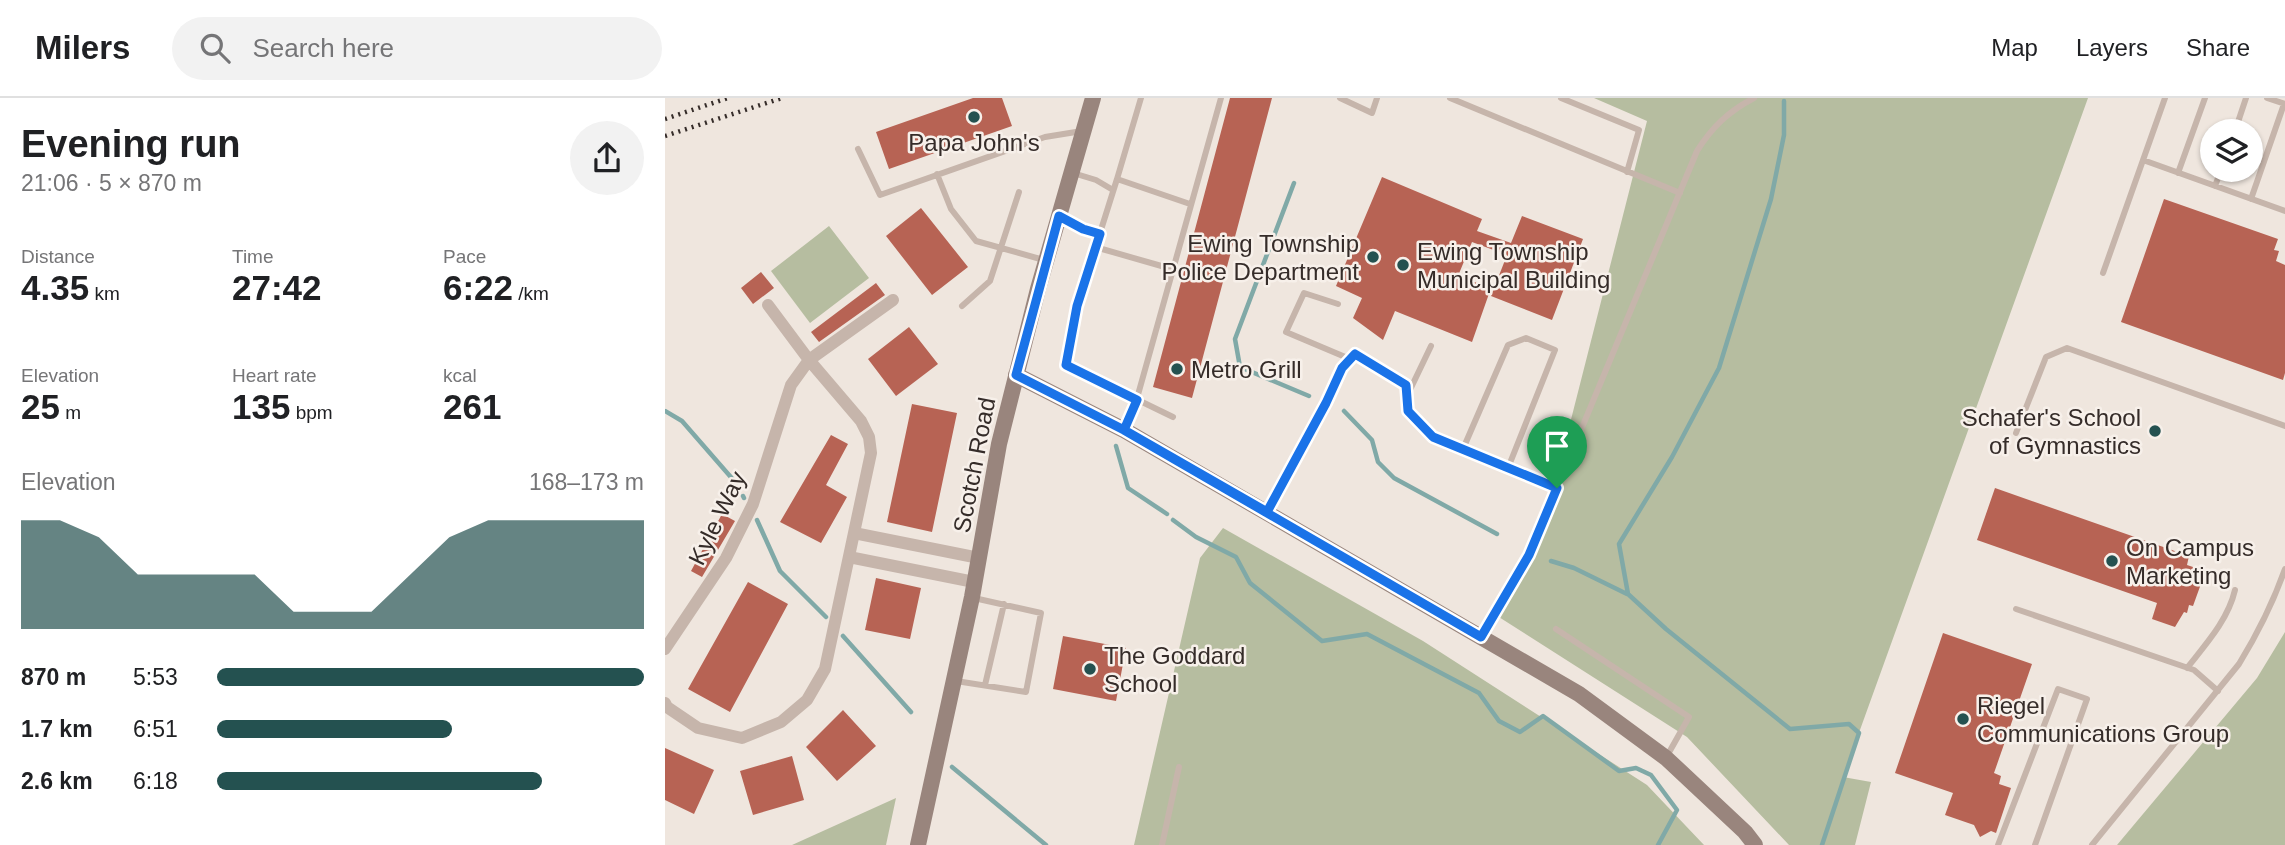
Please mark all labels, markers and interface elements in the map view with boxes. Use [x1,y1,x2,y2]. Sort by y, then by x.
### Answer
search box [172,17,662,80]
text: Milers [35,29,130,66]
icon: search [196,29,234,67]
text: Search here [252,33,394,63]
text: Map [1991,34,2038,61]
text: Layers [2076,34,2148,61]
text: Share [2186,34,2250,61]
marker: Papa John's [966,109,982,125]
map controls [2200,119,2263,182]
button: layers [2200,119,2263,182]
button: share [570,121,644,195]
text: Evening run [21,123,241,165]
place label: Papa John's [908,129,1040,156]
text: 21:06 · 5 × 870 m [21,170,202,196]
place label: Ewing Township Police Department [1162,230,1359,285]
place label: Ewing Township Municipal Building [1417,238,1610,293]
text: Distance [21,246,95,267]
text: Time [232,246,274,267]
text: Pace [443,246,486,267]
marker: Ewing Township Police Department [1365,249,1381,265]
marker: Ewing Township Municipal Building [1395,257,1411,273]
text: 4.35 [21,268,89,307]
text: 27:42 [232,268,322,307]
text: 6:22 [443,268,513,307]
text: km [89,283,120,304]
text: /km [513,283,549,304]
place label: Metro Grill [1191,356,1302,383]
marker: Metro Grill [1169,361,1185,377]
text: Elevation [21,365,99,386]
text: Heart rate [232,365,316,386]
text: kcal [443,365,477,386]
text: 25 [21,387,60,426]
text: 135 [232,387,290,426]
text: 261 [443,387,501,426]
street label: Scotch Road [948,395,1000,535]
text: m [60,402,81,423]
text: bpm [290,402,333,423]
place label: Schafer's School of Gymnastics [1962,404,2141,459]
pin [1527,416,1587,488]
marker: Schafer's School of Gymnastics [2147,423,2163,439]
icon: arrive [1538,427,1576,465]
street label: Kyle Way [683,467,751,569]
text: Elevation [21,469,116,495]
text: 168–173 m [529,469,644,495]
place label: On Campus Marketing [2126,534,2254,589]
marker: On Campus Marketing [2104,553,2120,569]
place label: The Goddard School [1104,642,1245,697]
marker: The Goddard School [1082,661,1098,677]
text: 870 m [21,664,86,690]
text: 5:53 [133,664,178,690]
place label: Riegel Communications Group [1977,692,2229,747]
marker: Riegel Communications Group [1955,711,1971,727]
text: 1.7 km [21,716,93,742]
text: 6:51 [133,716,178,742]
text: 2.6 km [21,768,93,794]
text: 6:18 [133,768,178,794]

